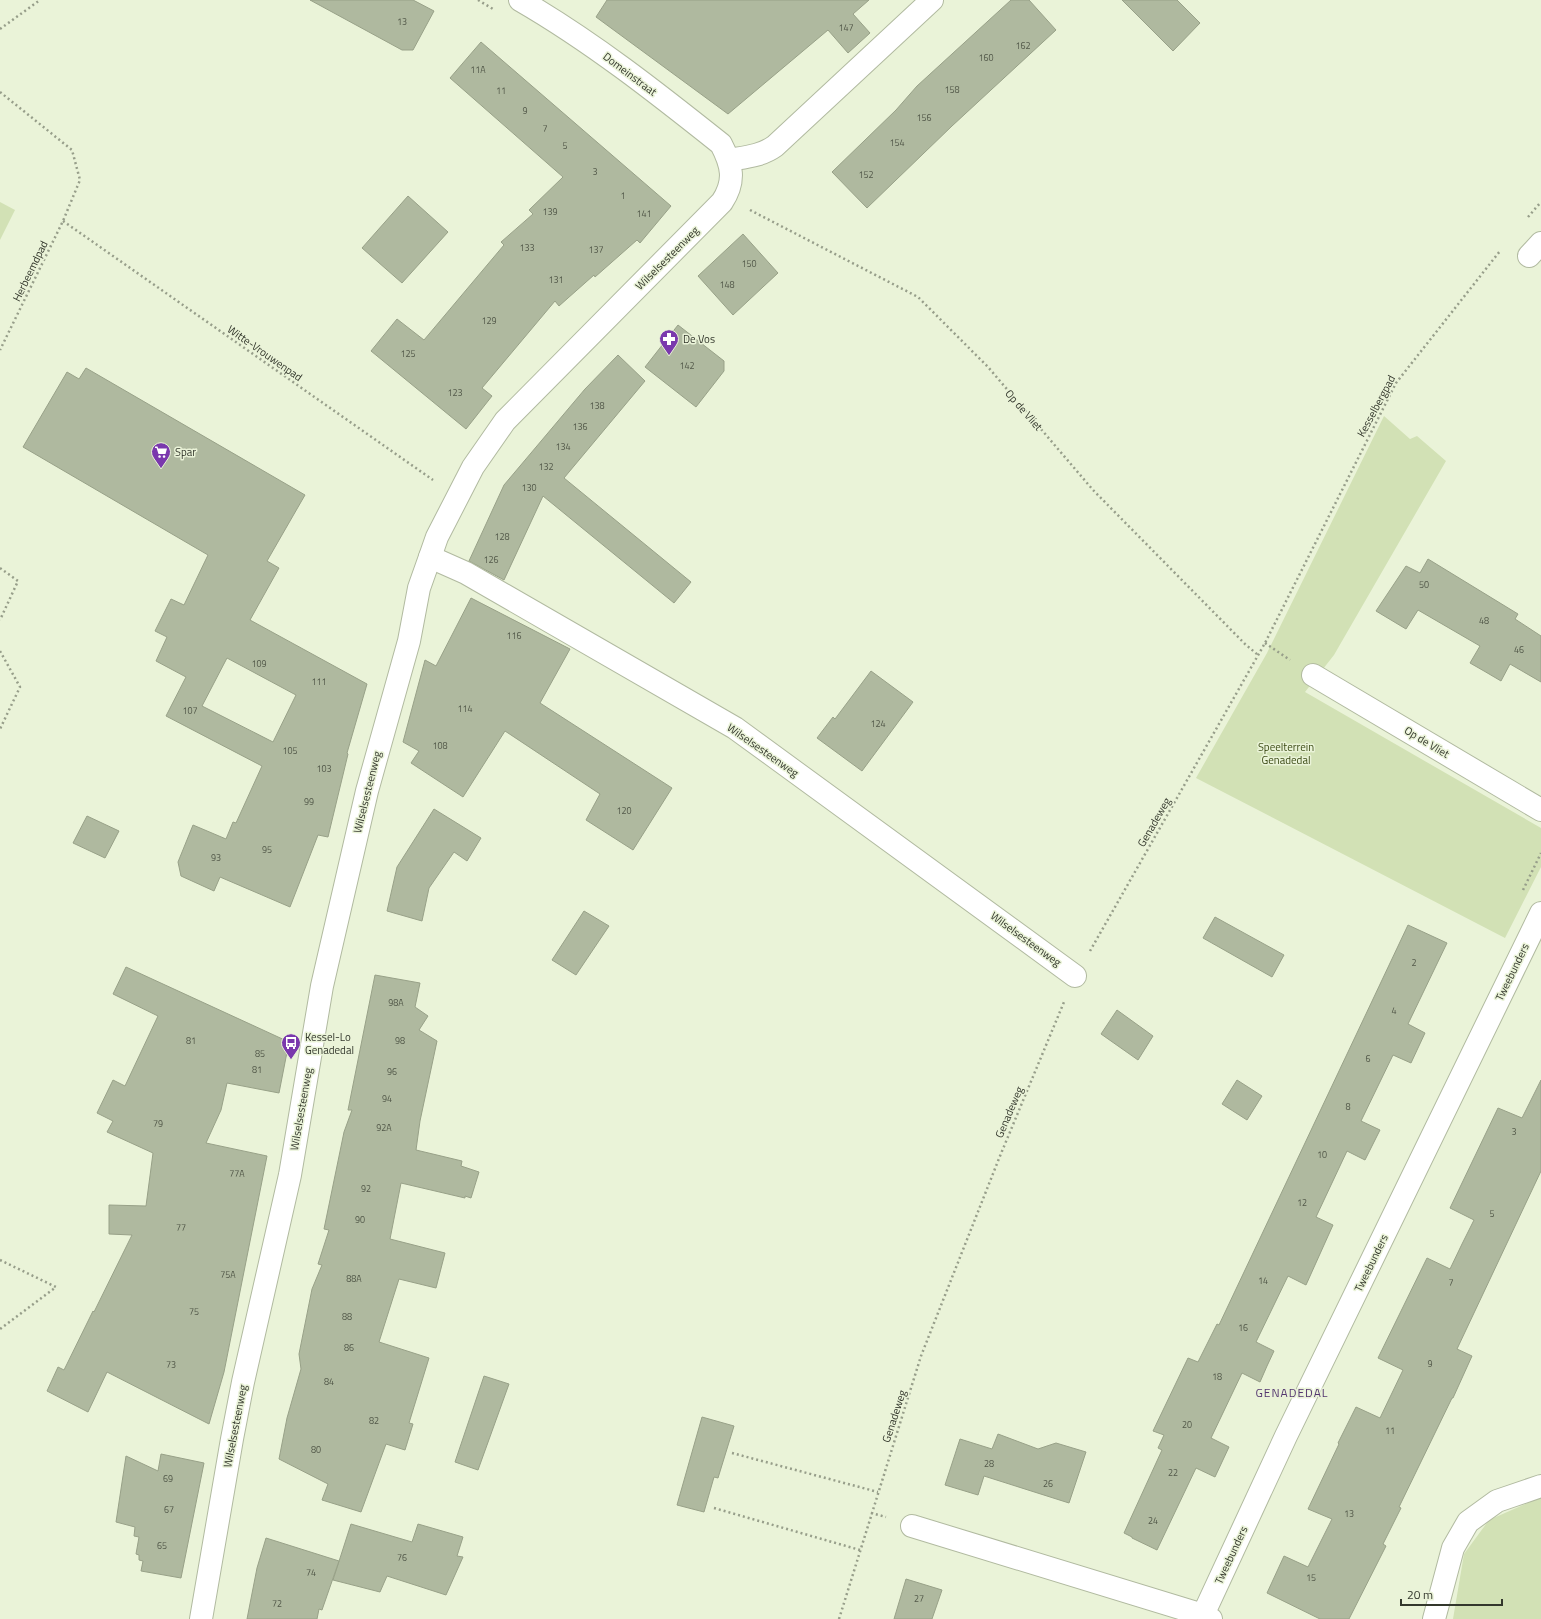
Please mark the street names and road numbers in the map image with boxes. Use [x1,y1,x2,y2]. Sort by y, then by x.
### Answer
street label: Domeinstraat [600,48,660,100]
street label: Wilselsesteenweg [632,222,703,293]
street label: Herbeemdpad [8,238,52,304]
street label: Witte-Vrouwenpad [224,321,306,385]
street label: Kesselbergpad [1353,372,1399,440]
street label: Op de Vliet [1002,386,1047,434]
street label: Wilselsesteenweg [724,719,802,781]
street label: Op de Vliet [1401,722,1453,762]
street label: Wilselsesteenweg [349,749,385,835]
street label: Genadeweg [1133,794,1175,850]
street label: Wilselsesteenweg [987,908,1065,970]
street label: Tweebunders [1491,940,1533,1004]
street label: Wilselsesteenweg [286,1066,316,1152]
street label: Genadeweg [991,1083,1027,1140]
street label: Tweebunders [1350,1231,1392,1295]
street label: Wilselsesteenweg [219,1383,251,1469]
street label: Genadeweg [878,1387,910,1444]
street label: Tweebunders [1211,1523,1251,1587]

